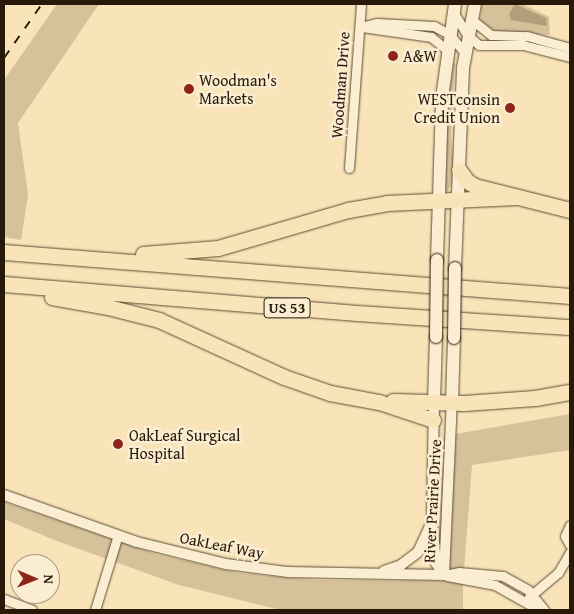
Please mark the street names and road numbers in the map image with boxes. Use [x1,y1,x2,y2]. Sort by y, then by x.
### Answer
street label: Woodman Drive [327,31,353,139]
road number: US 53 [263,296,311,320]
street label: River Prairie Drive [419,439,445,563]
street label: OakLeaf Way [178,527,266,563]

